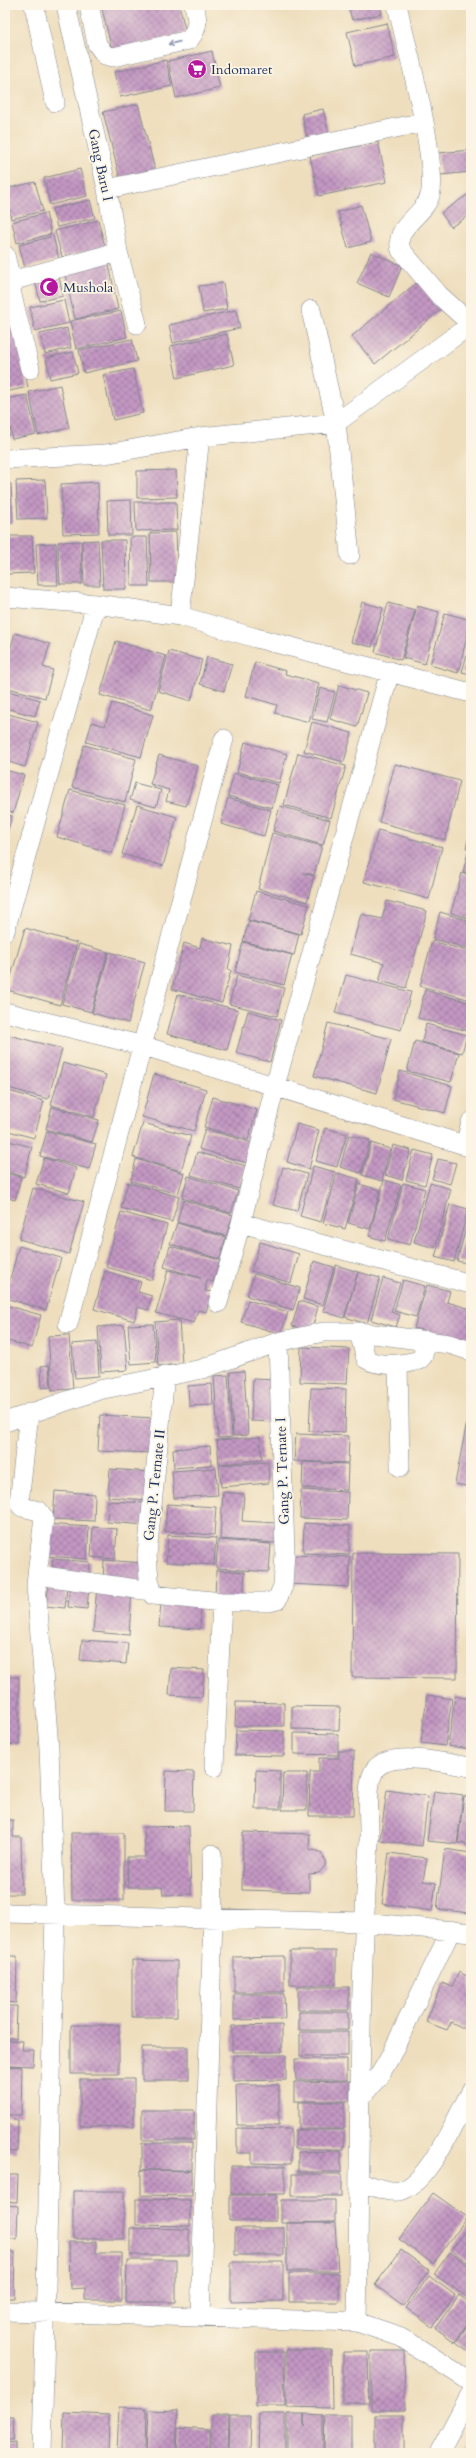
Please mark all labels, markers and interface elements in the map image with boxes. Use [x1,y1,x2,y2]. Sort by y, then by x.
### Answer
one-way arrow [168,39,181,47]
supermarket icon: Indomaret [186,58,208,80]
place label: Indomaret [211,60,273,79]
street label: Gang Baru I [84,127,117,203]
mosque icon: Mushola [38,276,60,298]
place label: Mushola [63,278,113,297]
street label: Gang P. Ternate I [271,1417,294,1525]
street label: Gang P. Ternate II [139,1428,170,1542]

